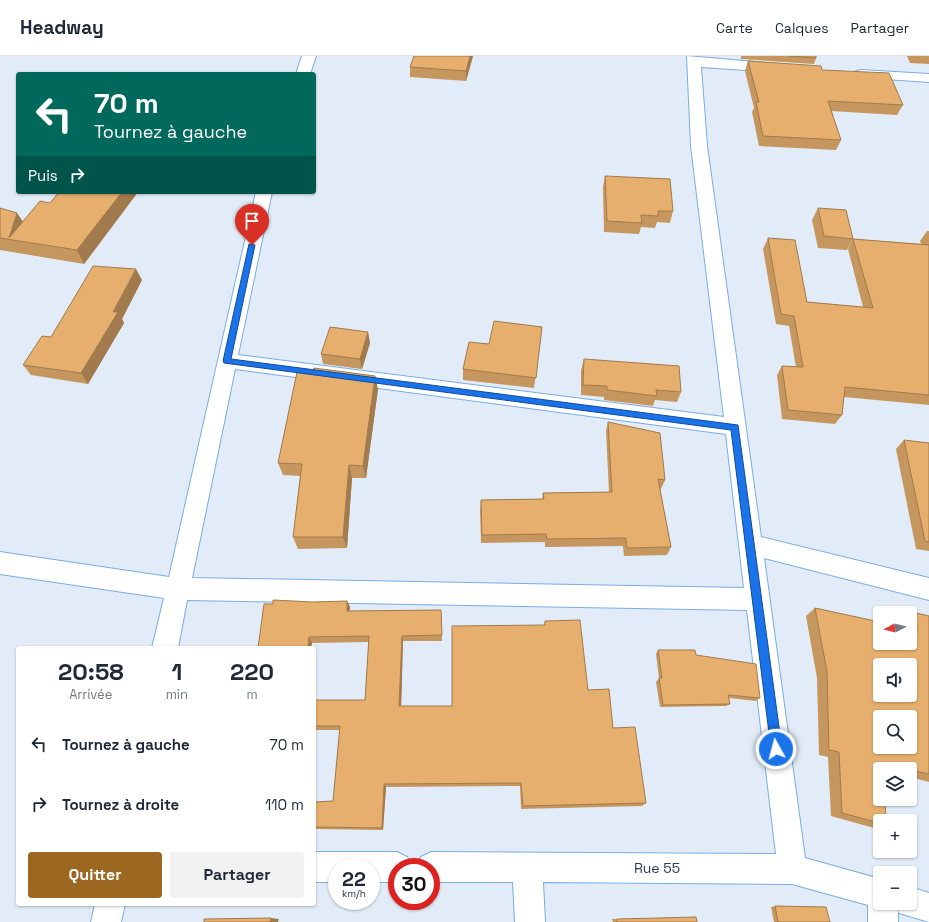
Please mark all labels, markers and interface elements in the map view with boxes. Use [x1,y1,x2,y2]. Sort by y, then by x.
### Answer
text: Headway [20,15,104,40]
text: Carte [716,19,753,37]
text: Calques [775,19,829,37]
text: Partager [851,19,909,37]
text: 70 m [94,85,159,121]
icon: left [28,88,80,140]
text: Tournez à gauche [94,120,247,143]
icon: right [66,164,88,186]
text: Puis [28,166,58,185]
pin [235,204,269,245]
icon: arrive [241,210,263,232]
north arrow [873,606,917,650]
map controls [873,606,917,910]
text: 20:58 [58,656,124,687]
text: 1 [171,656,182,687]
text: 220 [230,656,274,687]
button: sound [873,658,917,702]
text: Arrivée [69,686,112,703]
text: min [166,686,188,703]
text: m [246,686,258,703]
button: search [873,710,917,754]
position arrow [755,728,797,770]
icon: left [28,733,50,755]
text: Tournez à gauche [62,735,190,754]
text: 70 m [269,735,304,754]
button: layers [873,762,917,806]
icon: right [28,793,50,815]
text: Tournez à droite [62,795,179,814]
text: 110 m [265,795,304,814]
button: + [873,814,917,858]
button: Quitter [28,852,162,898]
button: Partager [170,852,304,898]
speed limit sign: 30 [388,858,440,910]
street label: Rue 55 [634,859,680,877]
text: 22 [342,866,366,892]
button: − [873,866,917,910]
text: km/h [342,887,366,900]

